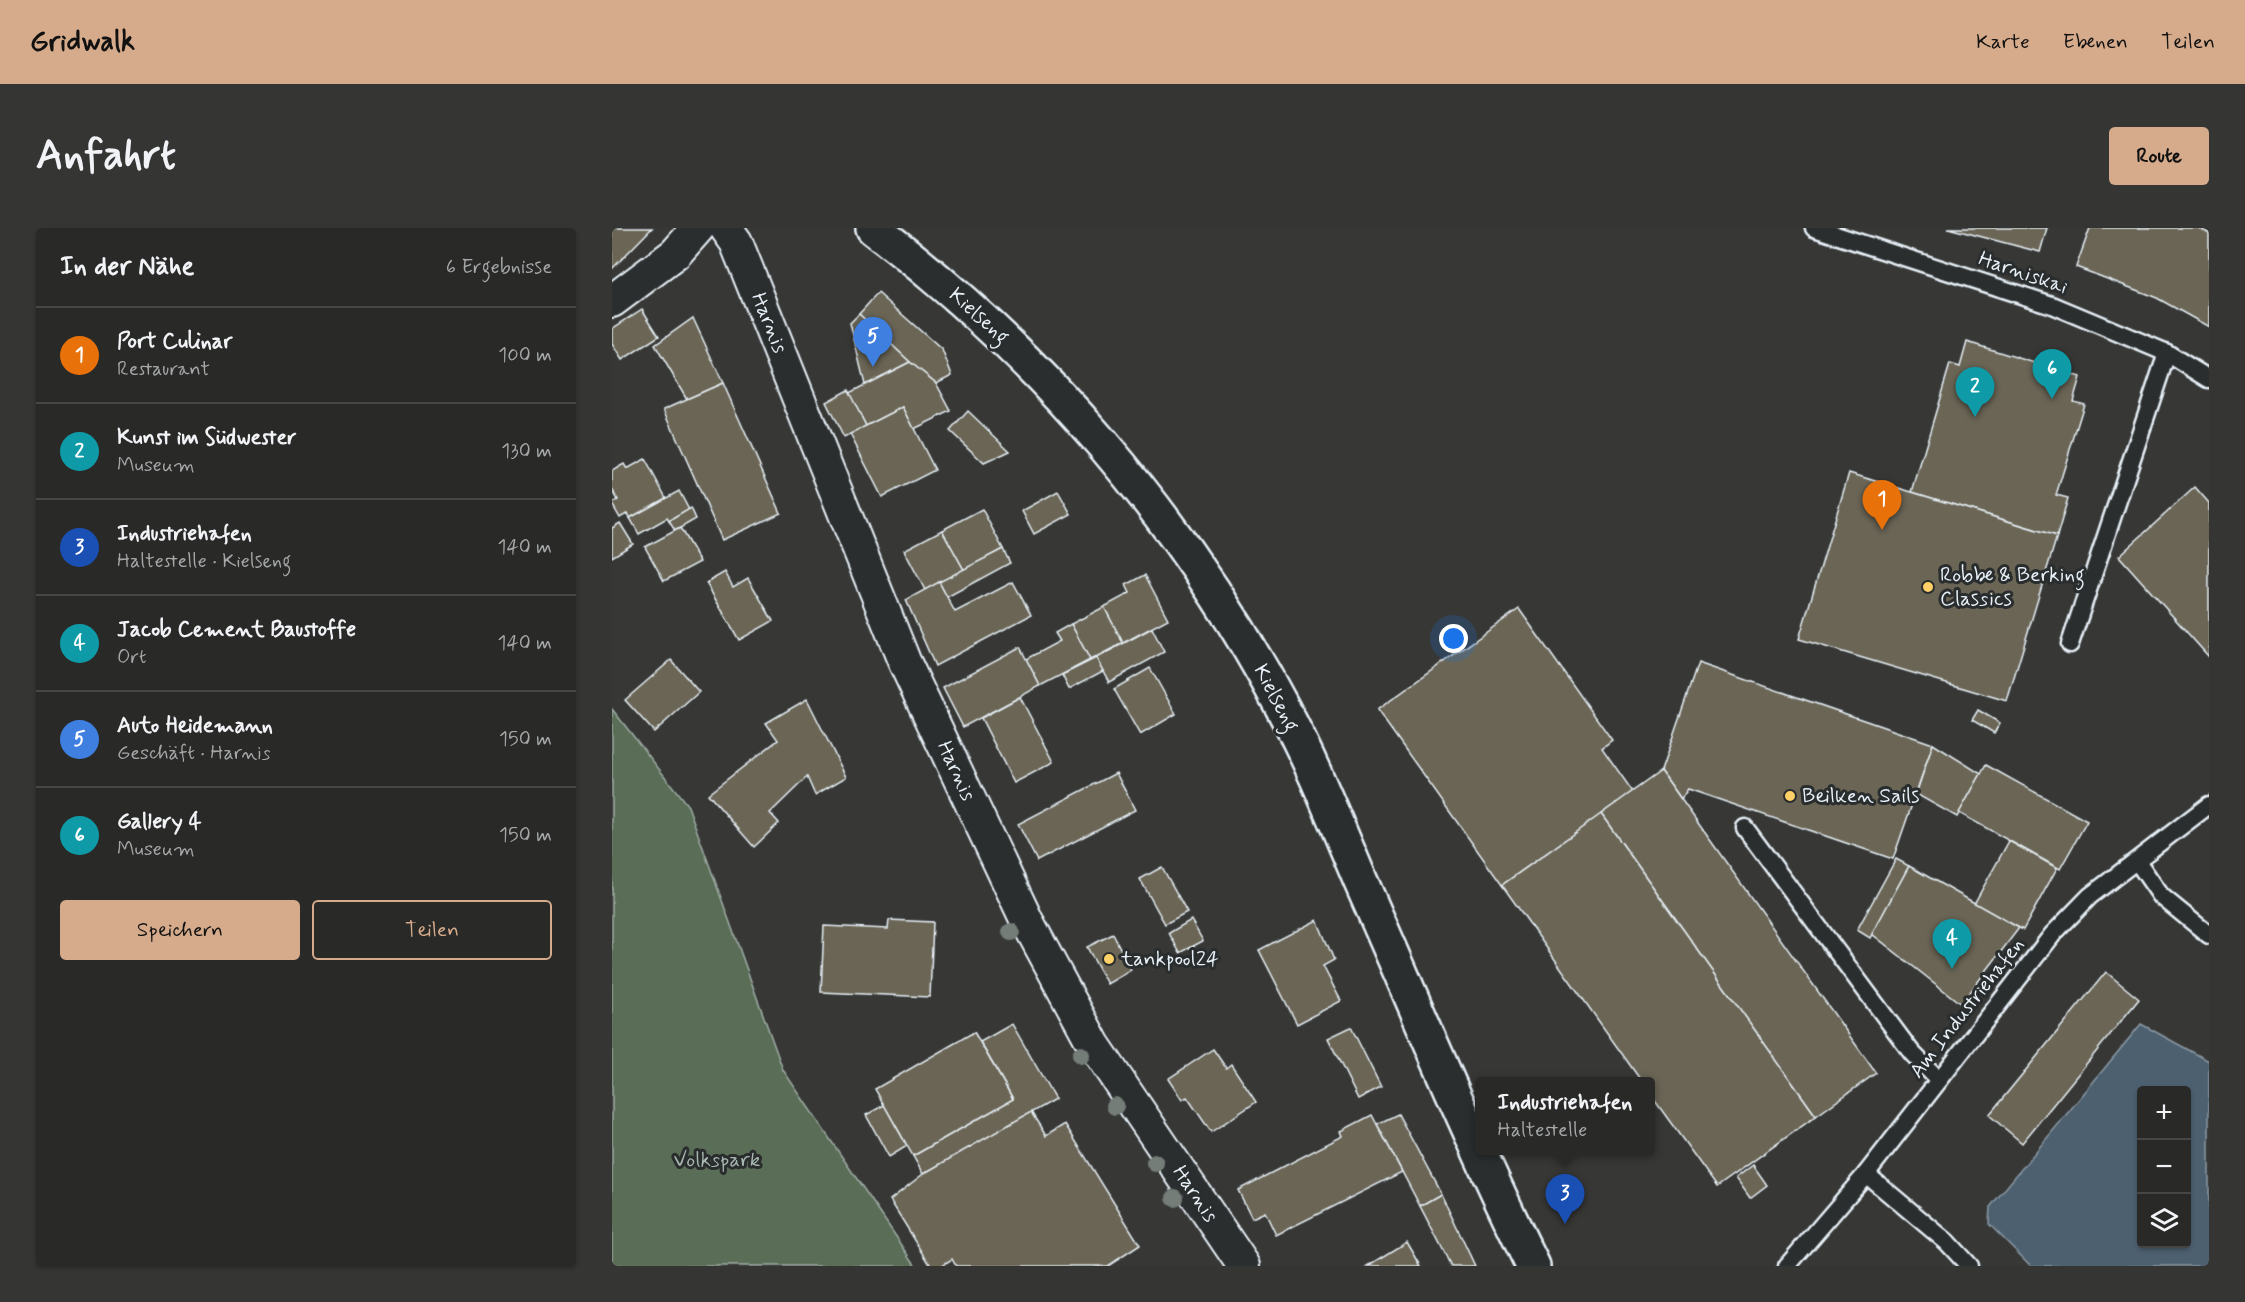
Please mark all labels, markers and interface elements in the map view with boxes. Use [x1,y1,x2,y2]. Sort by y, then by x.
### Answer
text: Gridwalk [30,24,135,61]
text: Karte [1976,28,2030,56]
text: Ebenen [2063,28,2128,56]
text: Teilen [2161,28,2215,56]
button: Route [2109,127,2209,185]
text: Anfahrt [36,129,176,184]
street label: Harniskai [1975,245,2071,301]
text: In der Nähe [60,250,194,284]
text: 6 Ergebnisse [446,254,552,281]
street label: Kielseng [941,281,1015,352]
street label: Harnis [744,288,794,358]
pin: 5 [854,318,892,367]
text: Port Culinar [117,328,232,356]
text: 1 [75,342,84,369]
text: 100 m [498,342,552,369]
pin: 6 [2032,350,2072,399]
text: Restaurant [117,356,210,383]
pin: 2 [1956,368,1994,417]
text: Kunst im Südwester [117,424,296,452]
text: 2 [75,438,84,465]
text: 130 m [501,438,552,465]
text: Museum [117,452,195,479]
pin: 1 [1862,480,1902,530]
text: Industriehafen [117,520,252,548]
text: 3 [75,534,84,561]
text: 140 m [498,534,552,561]
text: Haltestelle · Kielseng [117,548,291,575]
place label: Robbe & Berking Classics [1940,561,2085,613]
marker: Robbe & Berking Classics [1921,580,1935,594]
text: Jacob Cement Baustoffe [117,616,356,644]
your location [1439,624,1468,653]
text: 4 [74,630,85,657]
text: 140 m [498,630,552,657]
text: Ort [117,644,146,671]
street label: Kielseng [1245,659,1305,738]
text: Auto Heidemann [117,712,273,740]
text: 5 [74,726,86,753]
text: 150 m [499,726,552,753]
street label: Harnis [930,736,982,806]
text: Geschäft · Harnis [117,740,271,767]
place label: Beilken Sails [1802,782,1919,810]
marker: Beilken Sails [1783,789,1797,803]
text: Gallery 4 [117,808,202,836]
text: 6 [74,822,85,849]
text: 150 m [499,822,552,849]
text: Museum [117,836,195,863]
button: Speichern [60,900,300,960]
button: Teilen [312,900,552,960]
pin: 4 [1932,920,1972,969]
street label: Am Industriehafen [1903,932,2031,1084]
place label: tankpool24 [1120,945,1219,973]
marker: tankpool24 [1102,952,1116,966]
popup [1475,1077,1655,1155]
map controls [2137,1086,2191,1248]
button: + [2137,1086,2191,1140]
text: Industriehafen [1498,1089,1632,1117]
text: Haltestelle [1498,1117,1587,1144]
button: − [2137,1140,2191,1194]
park label: Volkspark [674,1146,761,1174]
street label: Harnis [1166,1160,1224,1228]
pin: 3 [1546,1174,1584,1224]
button: layers [2137,1194,2191,1248]

